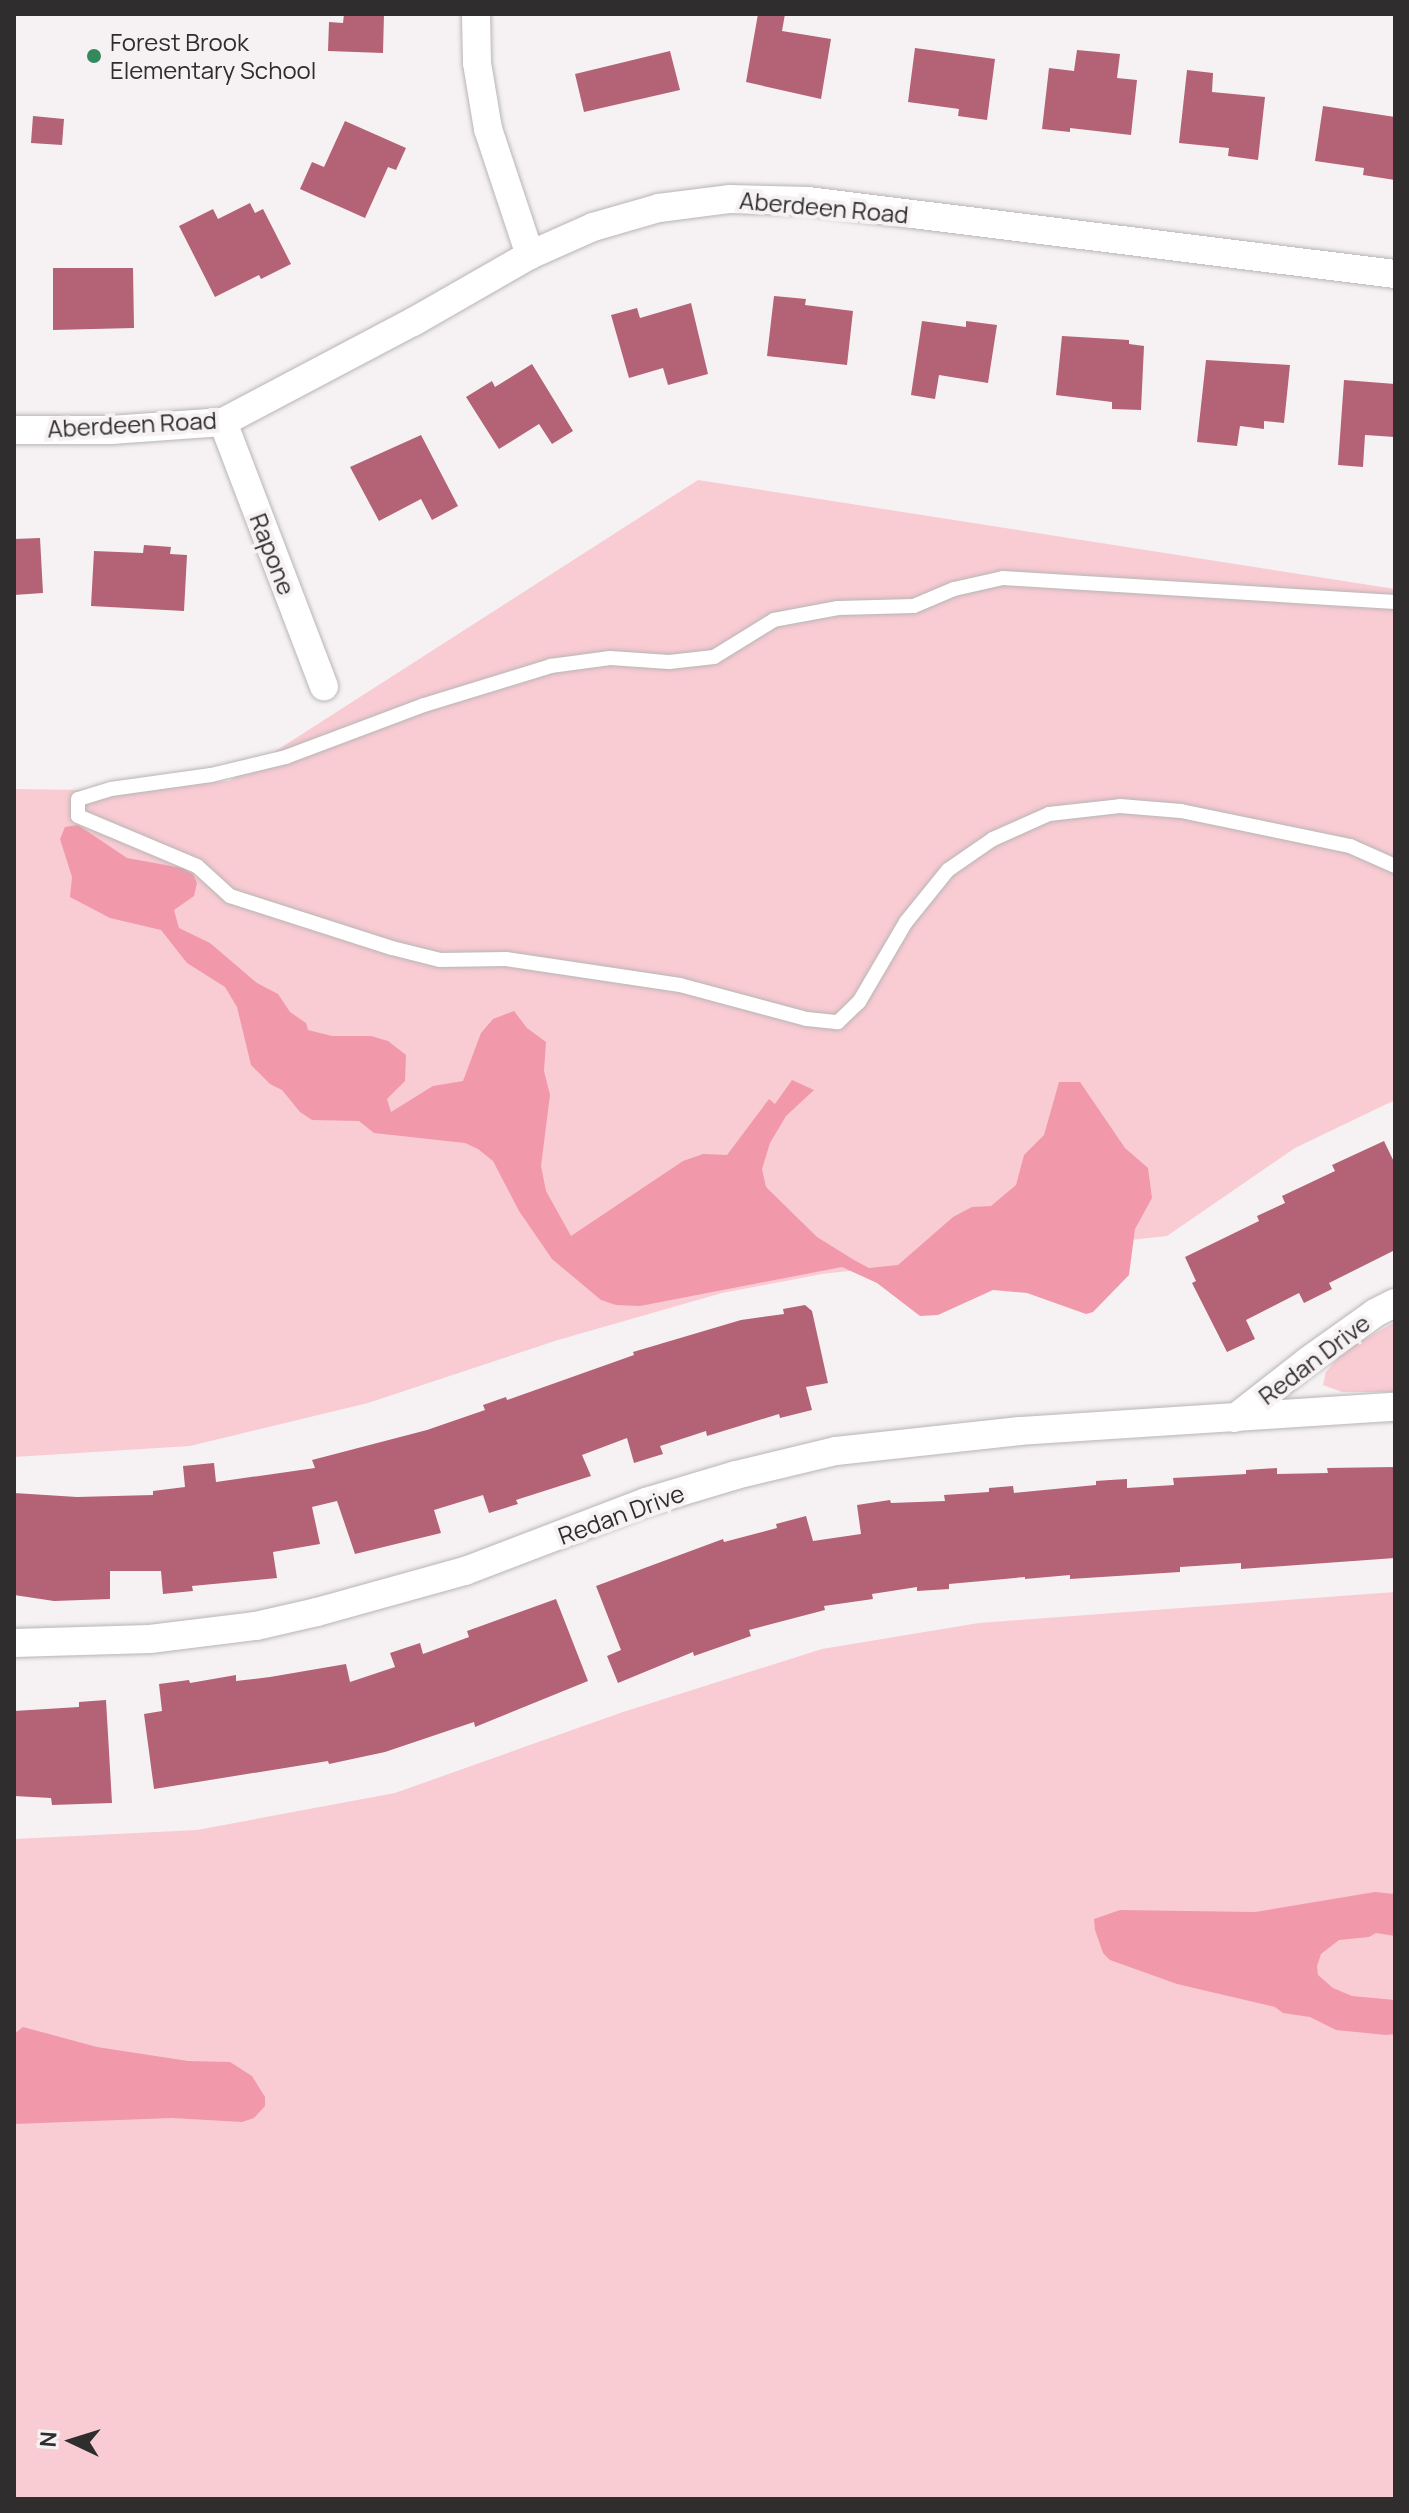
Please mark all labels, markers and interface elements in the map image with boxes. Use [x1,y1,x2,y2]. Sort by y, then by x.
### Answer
place label: Forest Brook Elementary School [110,28,316,84]
marker: Forest Brook Elementary School [85,47,103,65]
street label: Aberdeen Road [738,185,910,229]
street label: Aberdeen Road [47,405,217,443]
street label: Rapone [244,509,302,599]
street label: Redan Drive [1253,1308,1375,1410]
street label: Redan Drive [554,1478,688,1550]
north arrow [32,2401,112,2481]
text: N [33,2430,64,2448]

